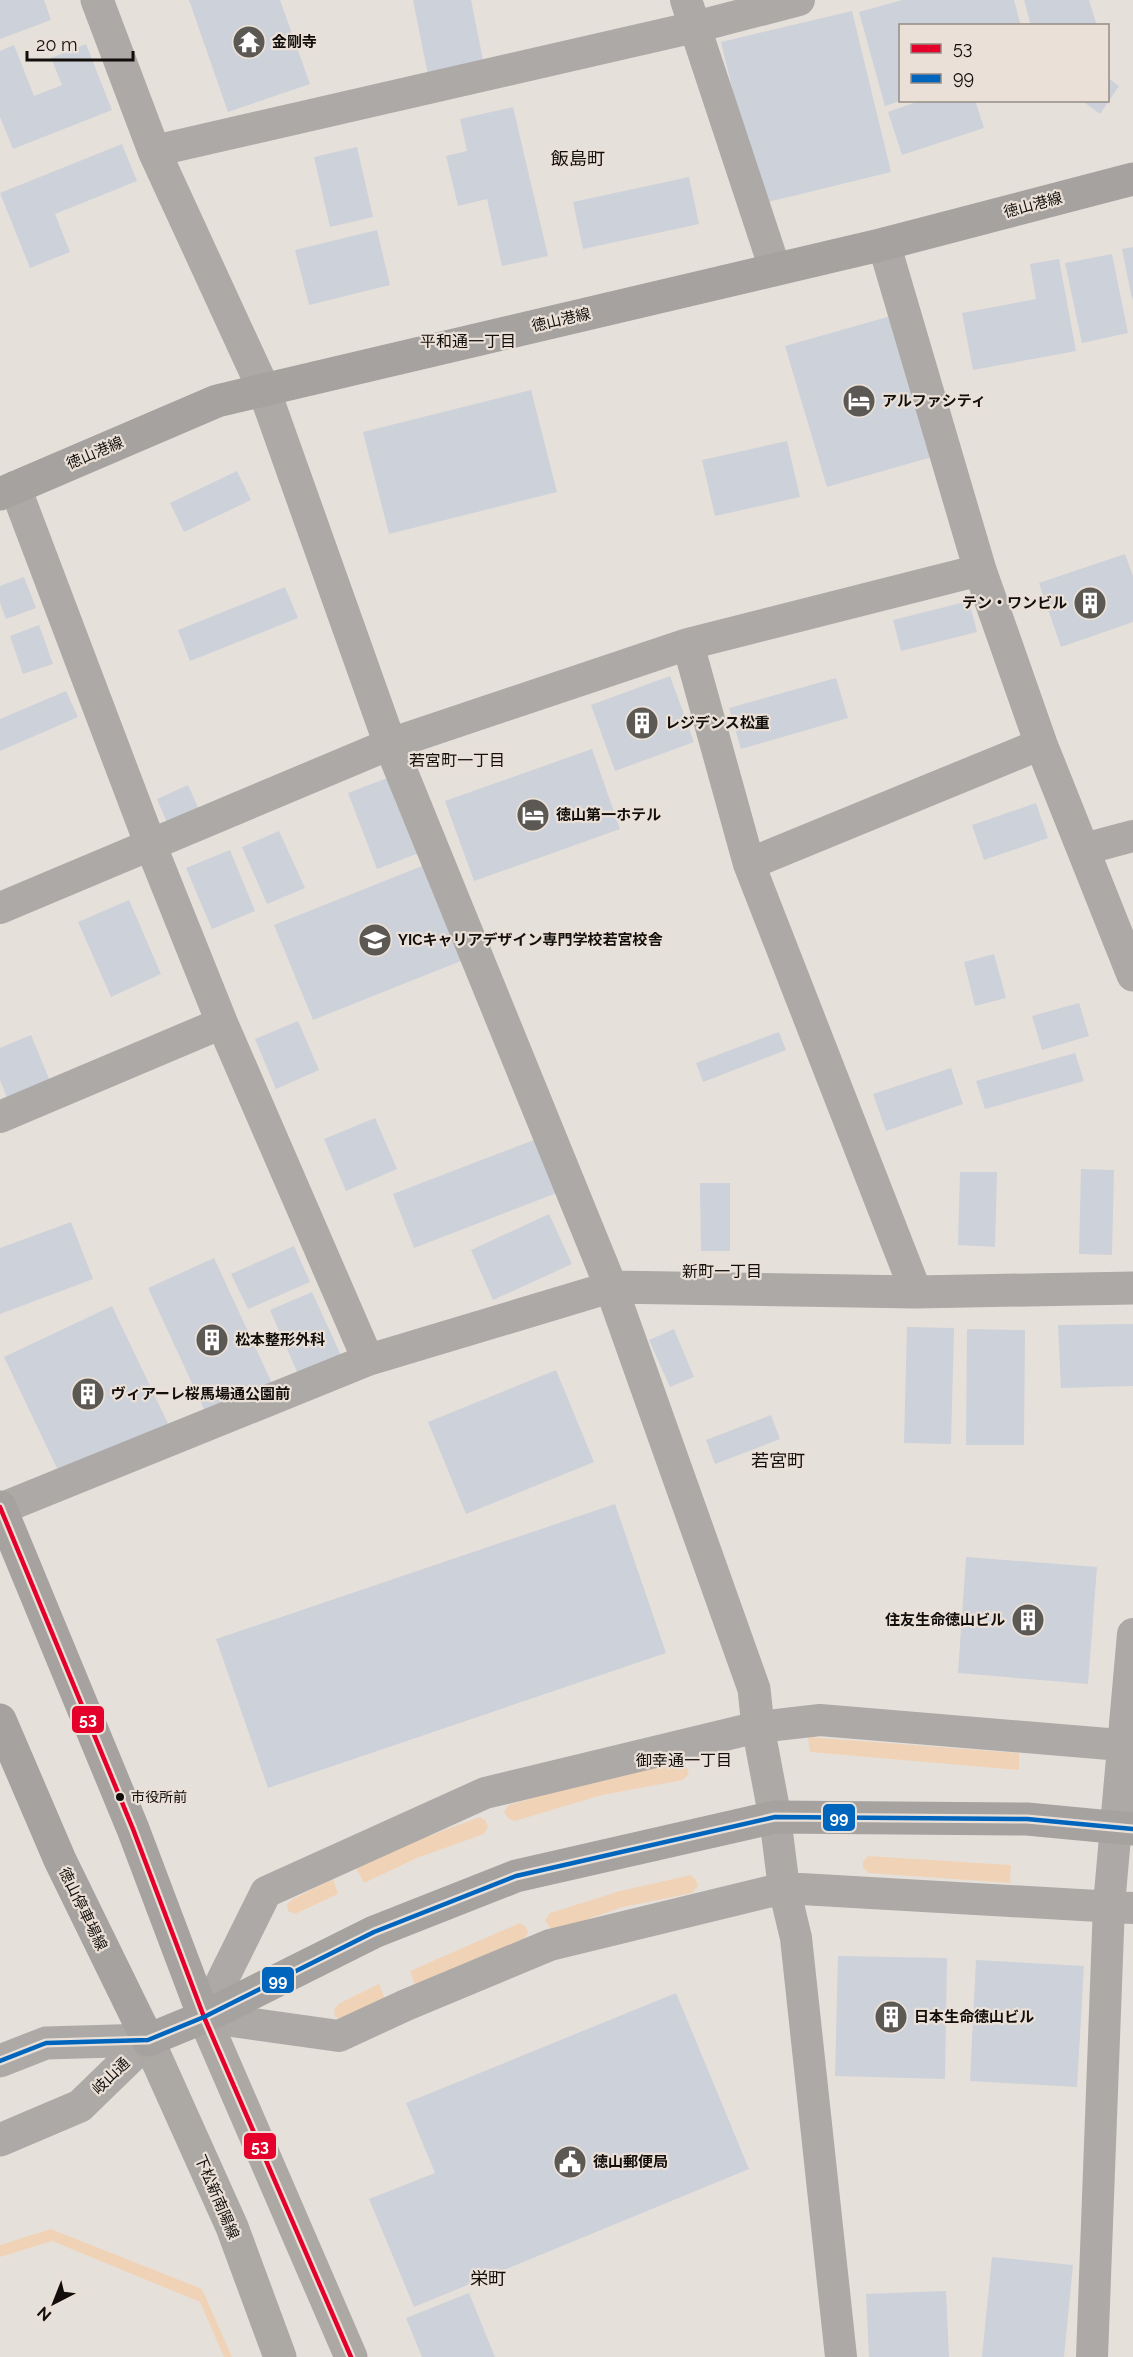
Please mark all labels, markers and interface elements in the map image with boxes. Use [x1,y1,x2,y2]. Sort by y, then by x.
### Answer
scale bar [27,24,134,62]
temple icon: 金剛寺 [231,24,267,60]
legend [899,24,1109,102]
place label: 金剛寺 [272,33,317,51]
text: 20 m [36,34,78,55]
text: 53 [953,37,972,58]
text: 99 [953,67,974,88]
district label: 飯島町 [551,148,605,169]
street label: 徳山港線 [1002,189,1064,221]
street label: 徳山港線 [530,304,592,336]
district label: 平和通一丁目 [420,332,516,351]
hotel icon: アルファシティ [841,383,877,419]
place label: アルファシティ [882,392,986,410]
street label: 徳山港線 [64,433,126,473]
building icon: テン・ワンビル [1072,585,1108,621]
place label: テン・ワンビル [962,594,1067,612]
building icon: レジデンス松重 [624,705,660,741]
place label: レジデンス松重 [665,714,770,732]
district label: 若宮町一丁目 [409,751,505,770]
hotel icon: 徳山第一ホテル [515,797,551,833]
place label: 徳山第一ホテル [556,806,661,824]
school or university icon: YICキャリアデザイン専門学校若宮校舎 [357,922,393,958]
place label: YICキャリアデザイン専門学校若宮校舎 [398,931,663,949]
district label: 新町一丁目 [682,1262,762,1281]
building icon: 松本整形外科 [194,1322,230,1358]
place label: 松本整形外科 [235,1331,325,1349]
building icon: ヴィアーレ桜馬場通公園前 [70,1376,106,1412]
place label: ヴィアーレ桜馬場通公園前 [111,1385,290,1403]
district label: 若宮町 [751,1450,805,1471]
building icon: 住友生命徳山ビル [1010,1602,1046,1638]
place label: 住友生命徳山ビル [885,1611,1005,1629]
line badge: 53 [71,1705,105,1734]
text: 53 [79,1710,97,1729]
district label: 御幸通一丁目 [636,1751,732,1770]
place label: 市役所前 [131,1789,187,1805]
marker: 市役所前 [114,1791,126,1803]
line badge: 99 [822,1803,856,1832]
text: 99 [830,1808,848,1827]
street label: 徳山停車場線 [55,1865,111,1953]
line badge: 99 [261,1966,295,1994]
text: 99 [269,1971,287,1990]
building icon: 日本生命徳山ビル [873,1999,909,2035]
place label: 日本生命徳山ビル [914,2008,1034,2026]
street label: 岐山通 [89,2054,133,2098]
line badge: 53 [243,2132,277,2160]
text: 53 [251,2137,269,2156]
public building icon: 徳山郵便局 [552,2144,588,2180]
street label: 下松新南陽線 [191,2152,243,2242]
place label: 徳山郵便局 [593,2153,668,2171]
district label: 栄町 [470,2268,506,2289]
north arrow [24,2273,84,2333]
text: N [33,2303,55,2325]

